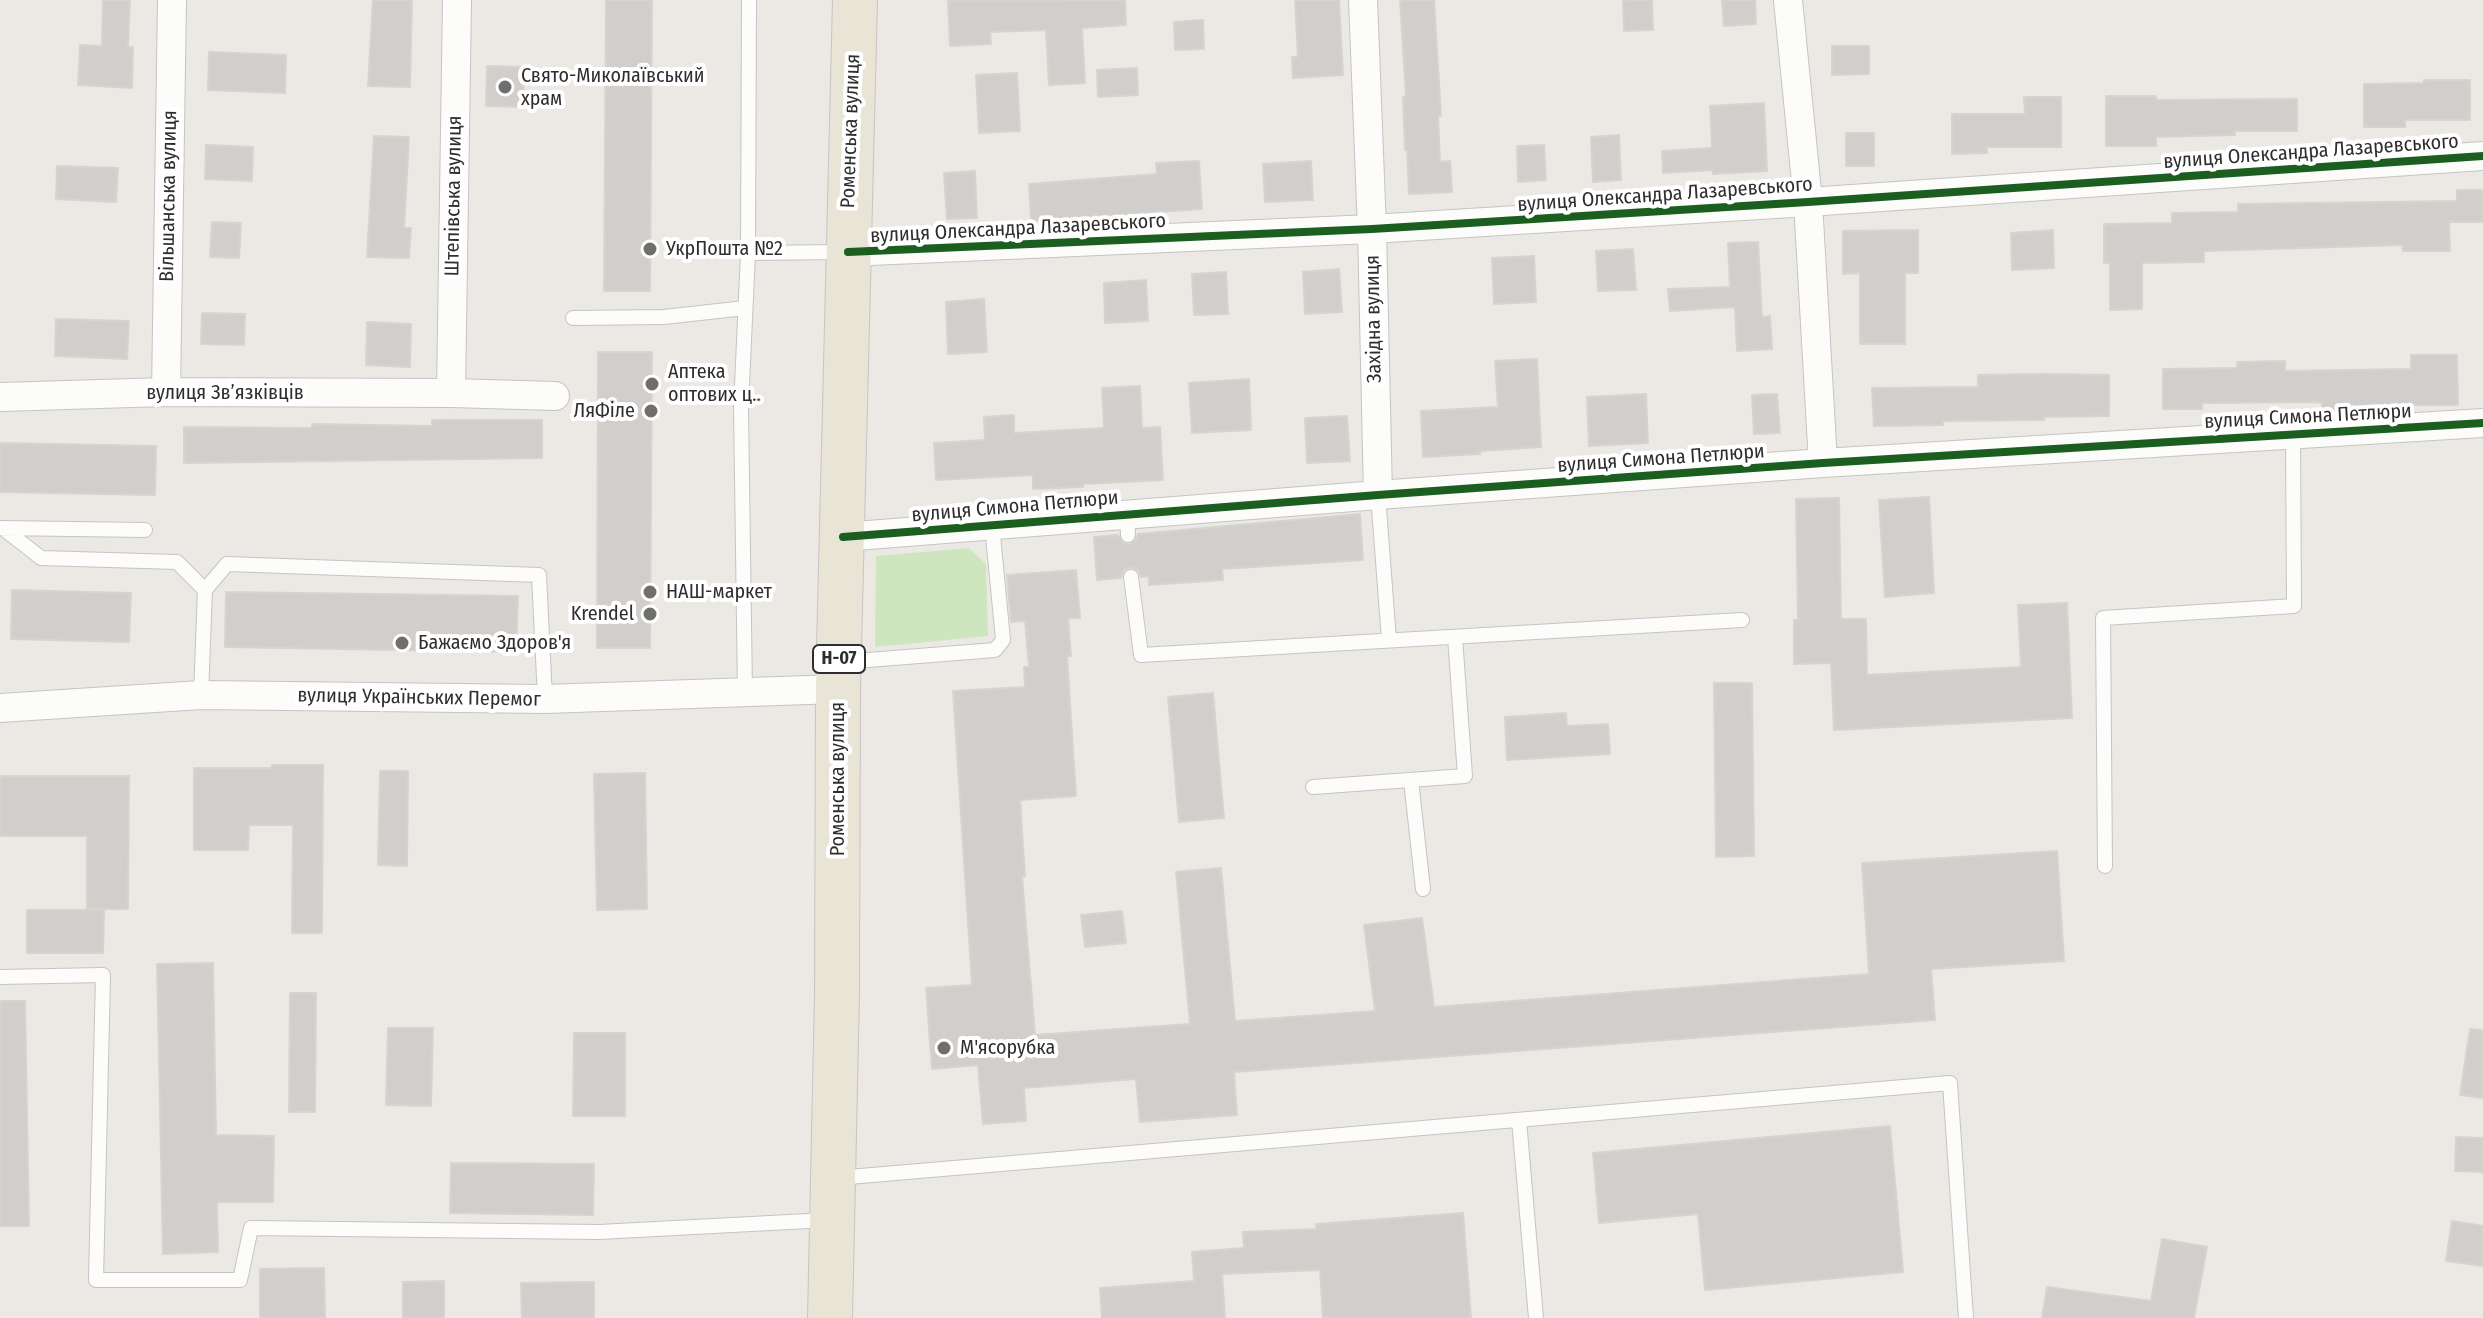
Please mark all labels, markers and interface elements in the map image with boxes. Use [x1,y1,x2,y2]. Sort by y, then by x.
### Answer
street label: Роменська вулиця [836,53,866,209]
place label: Свято-Миколаївський храм [521,64,705,111]
marker: Свято-Миколаївський храм [496,78,514,96]
street label: Вільшанська вулиця [156,110,182,282]
street label: Штепівська вулиця [441,115,467,277]
street label: вулиця Олександра Лазаревського [2162,130,2460,174]
street label: вулиця Олександра Лазаревського [1516,173,1814,217]
street label: вулиця Олександра Лазаревського [870,209,1166,249]
place label: УкрПошта №2 [666,237,783,261]
marker: УкрПошта №2 [641,240,659,258]
street label: Західна вулиця [1361,255,1387,383]
place label: Аптека оптових ц.. [668,360,761,407]
marker: Аптека оптових ц.. [643,375,661,393]
street label: вулиця Звʼязківців [146,381,304,405]
place label: ЛяФіле [573,399,635,423]
street label: вулиця Симона Петлюри [2204,400,2412,434]
marker: ЛяФіле [642,402,660,420]
street label: вулиця Симона Петлюри [1557,440,1765,478]
street label: вулиця Симона Петлюри [911,486,1119,528]
place label: НАШ-маркет [666,580,772,604]
marker: НАШ-маркет [641,583,659,601]
place label: Krendel [571,602,634,626]
marker: Krendel [641,605,659,623]
place label: Бажаємо Здоров'я [418,631,571,655]
marker: Бажаємо Здоров'я [393,634,411,652]
road number: Н-07 [813,645,865,673]
street label: вулиця Українських Перемог [297,684,541,712]
street label: Роменська вулиця [826,702,850,856]
place label: М'ясорубка [960,1036,1055,1060]
marker: М'ясорубка [935,1039,953,1057]

